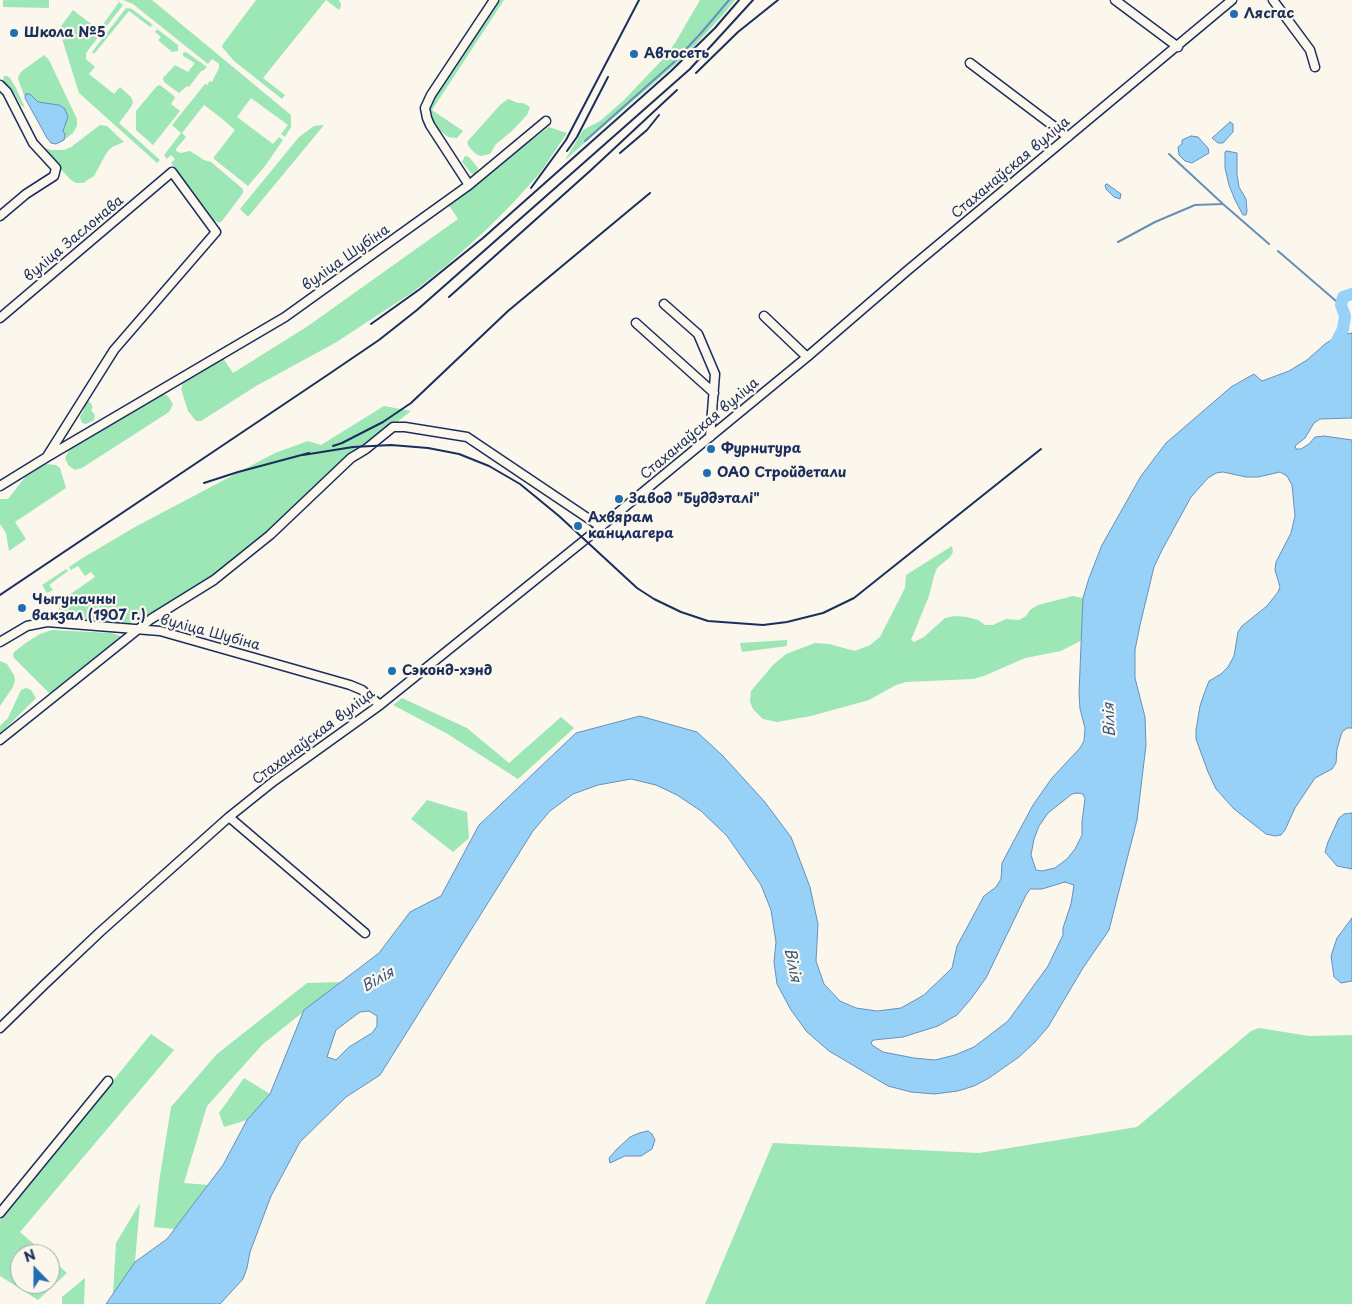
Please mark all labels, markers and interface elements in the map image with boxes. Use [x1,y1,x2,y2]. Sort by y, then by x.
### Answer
place label: Лясгас [1244,6,1294,22]
marker: Лясгас [1228,8,1240,20]
place label: Школа №5 [24,25,106,41]
marker: Школа №5 [8,27,20,39]
place label: Автосеть [644,46,709,62]
marker: Автосеть [628,48,640,60]
street label: Стаханаўская вуліца [948,114,1074,222]
street label: вуліца Заслонава [21,192,127,286]
street label: вуліца Шубіна [299,222,393,294]
street label: Стаханаўская вуліца [637,375,763,483]
place label: Фурнитура [721,441,801,457]
marker: Фурнитура [705,443,717,455]
place label: ОАО Стройдетали [717,465,847,481]
marker: ОАО Стройдетали [701,467,713,479]
place label: Завод "Буддэталі" [629,491,760,507]
marker: Завод "Буддэталі" [613,493,625,505]
place label: Ахвярам канцлагера [588,510,674,542]
marker: Ахвярам канцлагера [572,520,584,532]
place label: Чыгуначны вакзал (1907 г.) [32,592,146,624]
marker: Чыгуначны вакзал (1907 г.) [16,602,28,614]
street label: вуліца Шубіна [158,612,262,654]
place label: Сэконд-хэнд [402,663,492,679]
marker: Сэконд-хэнд [386,665,398,677]
street label: Стаханаўская вуліца [249,685,379,789]
water label: Вілія [1100,702,1120,738]
water label: Вілія [780,946,804,984]
water label: Вілія [359,964,397,996]
north arrow [10,1244,60,1294]
text: N [20,1244,39,1267]

